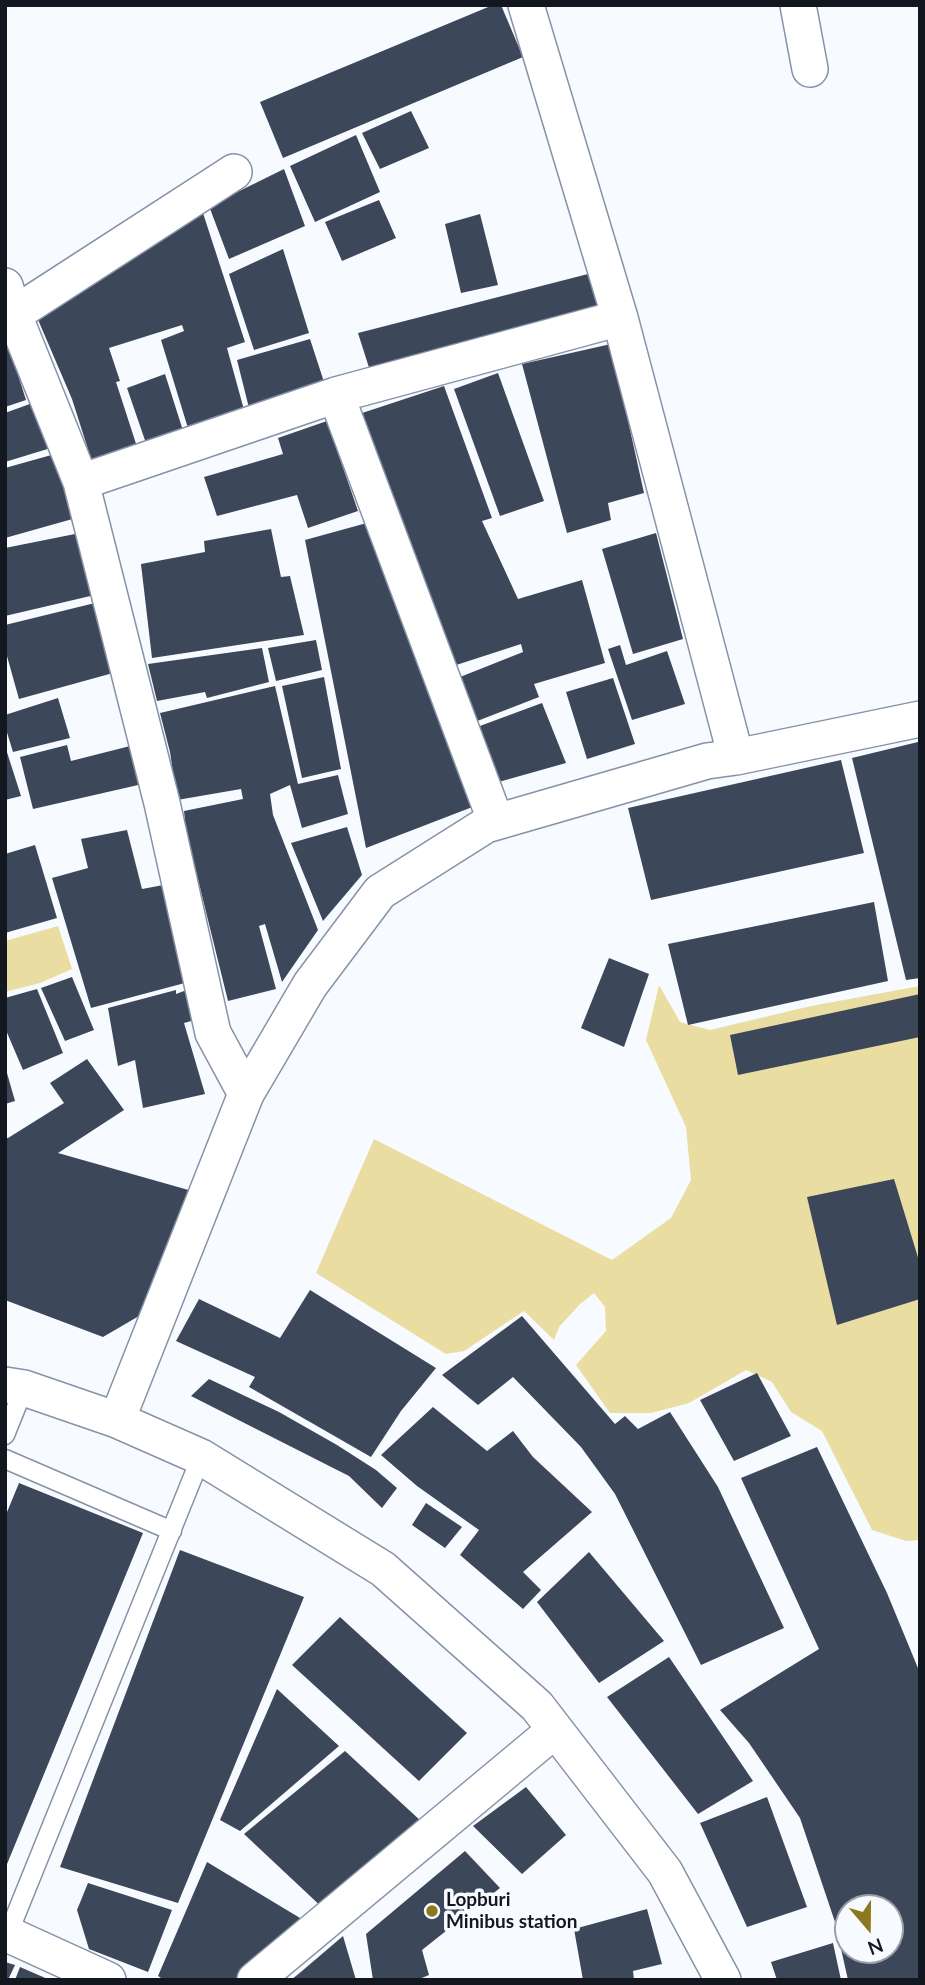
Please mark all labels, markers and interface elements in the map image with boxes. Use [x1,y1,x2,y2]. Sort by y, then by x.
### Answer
place label: Lopburi Minibus station [446,1889,577,1933]
north arrow [834,1894,904,1964]
marker: Lopburi Minibus station [424,1903,440,1919]
text: N [865,1934,886,1961]

